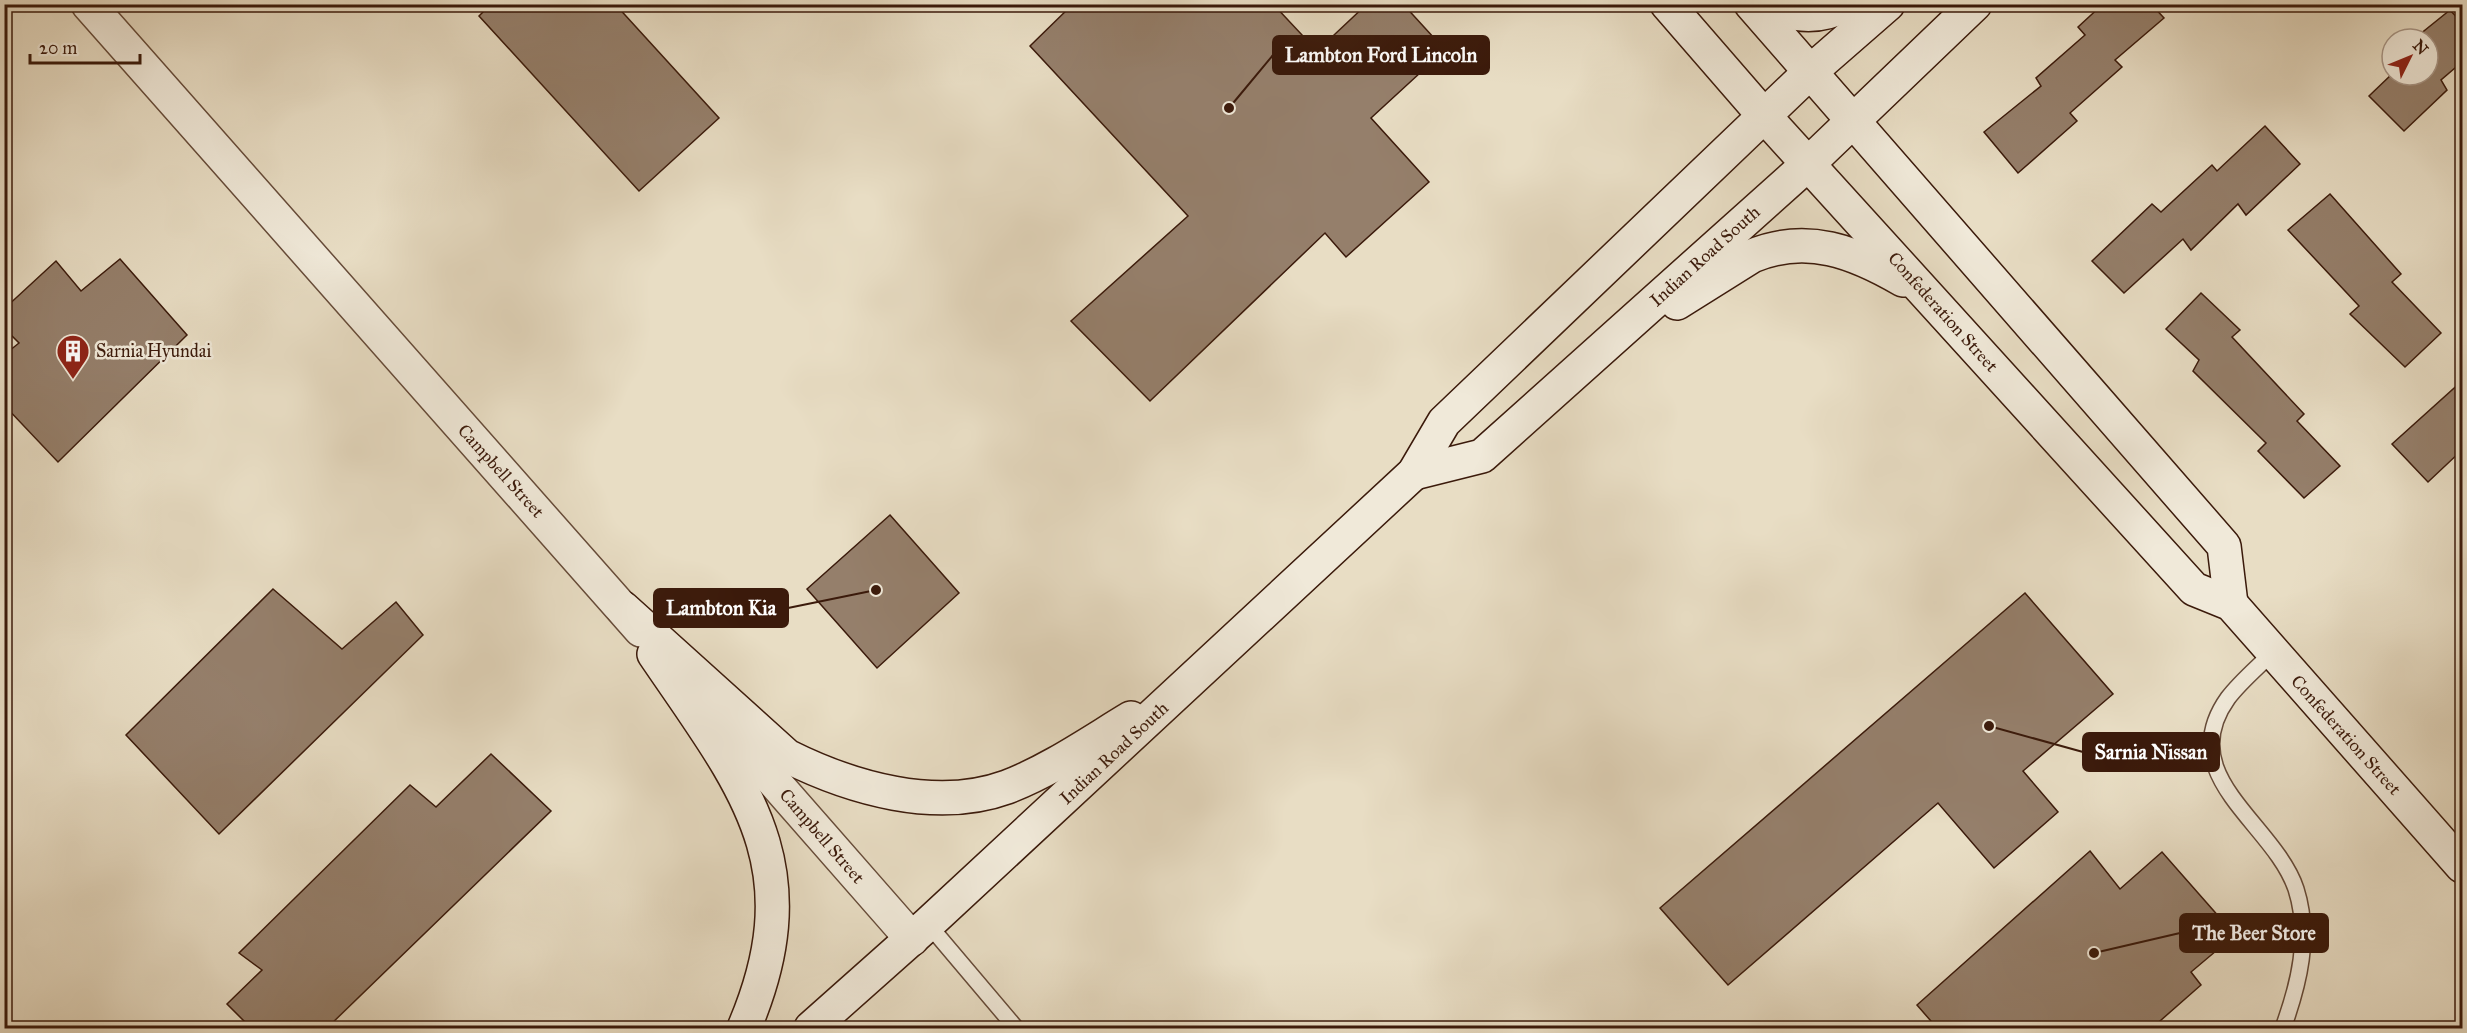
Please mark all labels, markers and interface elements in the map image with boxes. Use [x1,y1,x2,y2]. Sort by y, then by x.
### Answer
scale bar [30,27,140,65]
north arrow [2380,27,2440,87]
callout: Lambton Ford Lincoln [1273,36,1489,74]
text: N [2409,36,2432,59]
text: 20 m [39,37,77,59]
text: Lambton Ford Lincoln [1285,43,1477,67]
street label: Indian Road South [1645,201,1765,311]
street label: Confederation Street [1883,247,2003,377]
building icon: Sarnia Hyundai [55,333,91,380]
place label: Sarnia Hyundai [96,340,211,362]
street label: Campbell Street [453,420,549,523]
callout: Lambton Kia [654,589,788,627]
text: Lambton Kia [666,596,777,620]
street label: Confederation Street [2286,670,2406,800]
street label: Indian Road South [1055,697,1173,809]
callout: Sarnia Nissan [2083,733,2219,771]
text: Sarnia Nissan [2095,740,2208,764]
street label: Campbell Street [775,784,870,888]
callout: The Beer Store [2180,914,2328,952]
text: The Beer Store [2191,921,2316,945]

